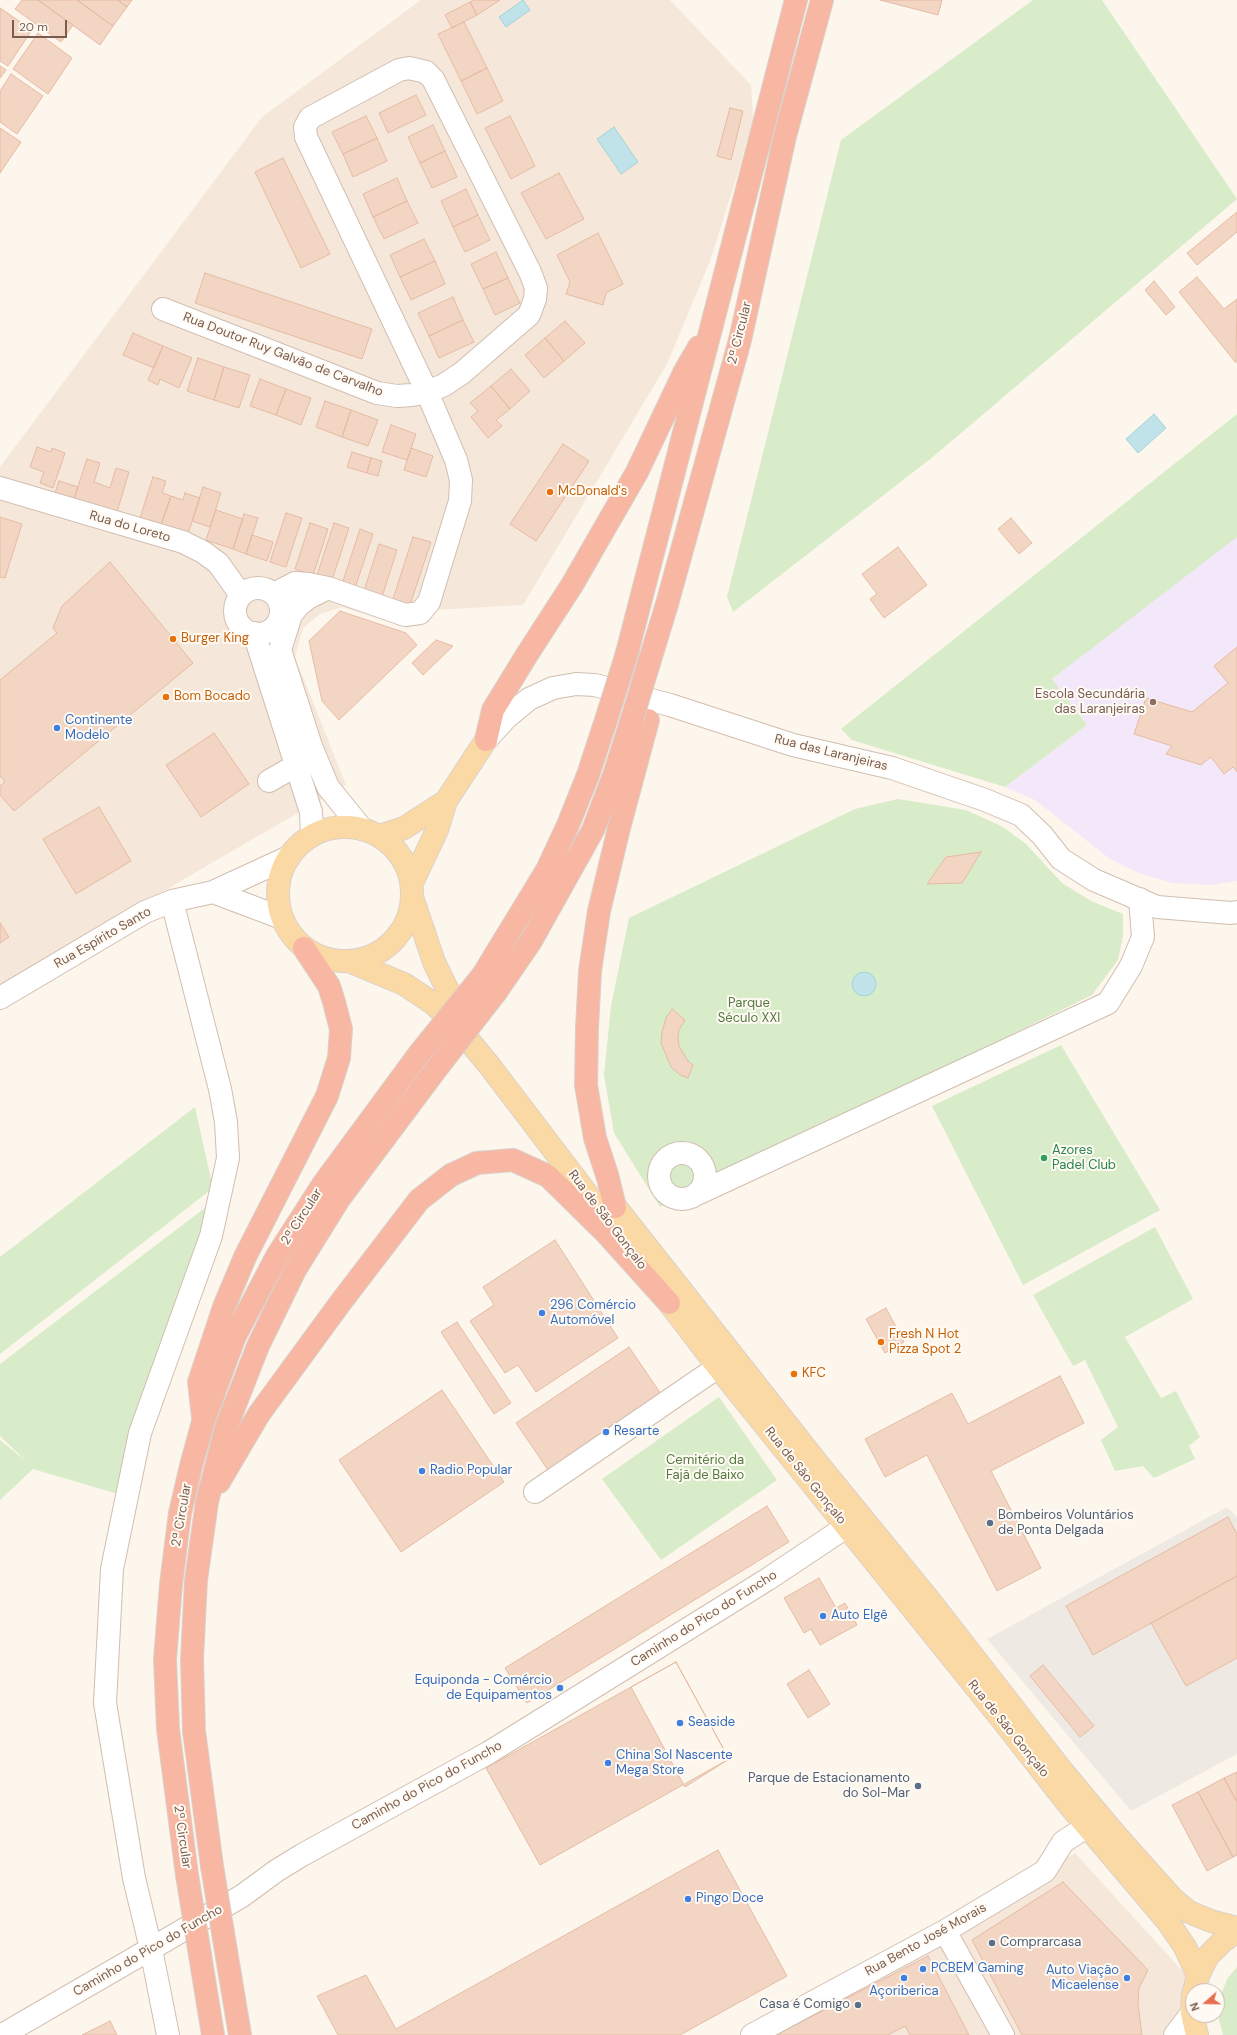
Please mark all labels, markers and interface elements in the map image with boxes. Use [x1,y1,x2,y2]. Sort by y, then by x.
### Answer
scale bar [14,12,69,38]
text: 20 m [19,19,48,35]
street label: 2ª Circular [725,300,755,366]
street label: Rua Doutor Ruy Galvão de Carvalho [181,310,385,400]
place label: McDonald's [558,484,627,500]
marker: McDonald's [545,487,555,497]
street label: Rua do Loreto [88,508,172,546]
place label: Burger King [181,631,249,647]
marker: Burger King [168,634,178,644]
place label: Escola Secundária das Laranjeiras [1035,687,1145,718]
place label: Bom Bocado [174,689,251,705]
marker: Bom Bocado [161,692,171,702]
marker: Escola Secundária das Laranjeiras [1148,697,1158,707]
place label: Continente Modelo [65,713,132,744]
marker: Continente Modelo [52,723,62,733]
street label: Rua das Laranjeiras [773,731,889,775]
street label: Rua Espírito Santo [52,904,154,972]
park label: Parque Século XXI [718,996,780,1027]
place label: Azores Padel Club [1052,1143,1116,1174]
marker: Azores Padel Club [1039,1153,1049,1163]
street label: Rua de São Gonçalo [564,1167,650,1273]
street label: 2ª Circular [278,1186,326,1248]
place label: 296 Comércio Automóvel [550,1298,636,1329]
marker: 296 Comércio Automóvel [537,1308,547,1318]
place label: Fresh N Hot Pizza Spot 2 [889,1327,961,1358]
marker: Fresh N Hot Pizza Spot 2 [876,1337,886,1347]
place label: KFC [802,1366,826,1382]
marker: KFC [789,1369,799,1379]
place label: Resarte [614,1424,659,1440]
street label: Rua de São Gonçalo [761,1424,849,1528]
marker: Resarte [601,1427,611,1437]
park label: Cemitério da Fajã de Baixo [666,1453,744,1484]
place label: Radio Popular [430,1463,512,1479]
marker: Radio Popular [417,1466,427,1476]
street label: 2ª Circular [169,1482,195,1548]
place label: Bombeiros Voluntários de Ponta Delgada [998,1508,1134,1539]
marker: Bombeiros Voluntários de Ponta Delgada [985,1518,995,1528]
street label: Caminho do Pico do Funcho [628,1567,780,1671]
place label: Auto Elgê [831,1608,888,1624]
marker: Auto Elgê [818,1611,828,1621]
place label: Equiponda - Comércio de Equipamentos [415,1673,552,1704]
street label: Rua de São Gonçalo [964,1677,1052,1781]
marker: Equiponda - Comércio de Equipamentos [555,1683,565,1693]
place label: Seaside [688,1715,735,1731]
marker: Seaside [675,1718,685,1728]
street label: Caminho do Pico do Funcho [349,1738,505,1834]
place label: China Sol Nascente Mega Store [616,1748,733,1779]
marker: China Sol Nascente Mega Store [603,1758,613,1768]
place label: Parque de Estacionamento do Sol-Mar [748,1771,910,1802]
marker: Parque de Estacionamento do Sol-Mar [913,1781,923,1791]
street label: 2ª Circular [170,1804,194,1870]
place label: Pingo Doce [696,1891,764,1907]
marker: Pingo Doce [683,1894,693,1904]
street label: Rua Bento José Morais [863,1900,989,1980]
street label: Caminho do Pico do Funcho [71,1902,225,2000]
place label: Comprarcasa [1000,1935,1081,1951]
marker: Comprarcasa [987,1938,997,1948]
place label: PCBEM Gaming [931,1961,1024,1977]
place label: Auto Viação Micaelense [1046,1963,1119,1994]
marker: PCBEM Gaming [918,1964,928,1974]
marker: Açoriberica [899,1973,909,1983]
marker: Auto Viação Micaelense [1122,1973,1132,1983]
north arrow [1185,1983,1225,2023]
place label: Açoriberica [869,1984,939,2000]
place label: Casa é Comigo [759,1997,850,2013]
marker: Casa é Comigo [853,2000,863,2010]
text: N [1187,2001,1203,2013]

